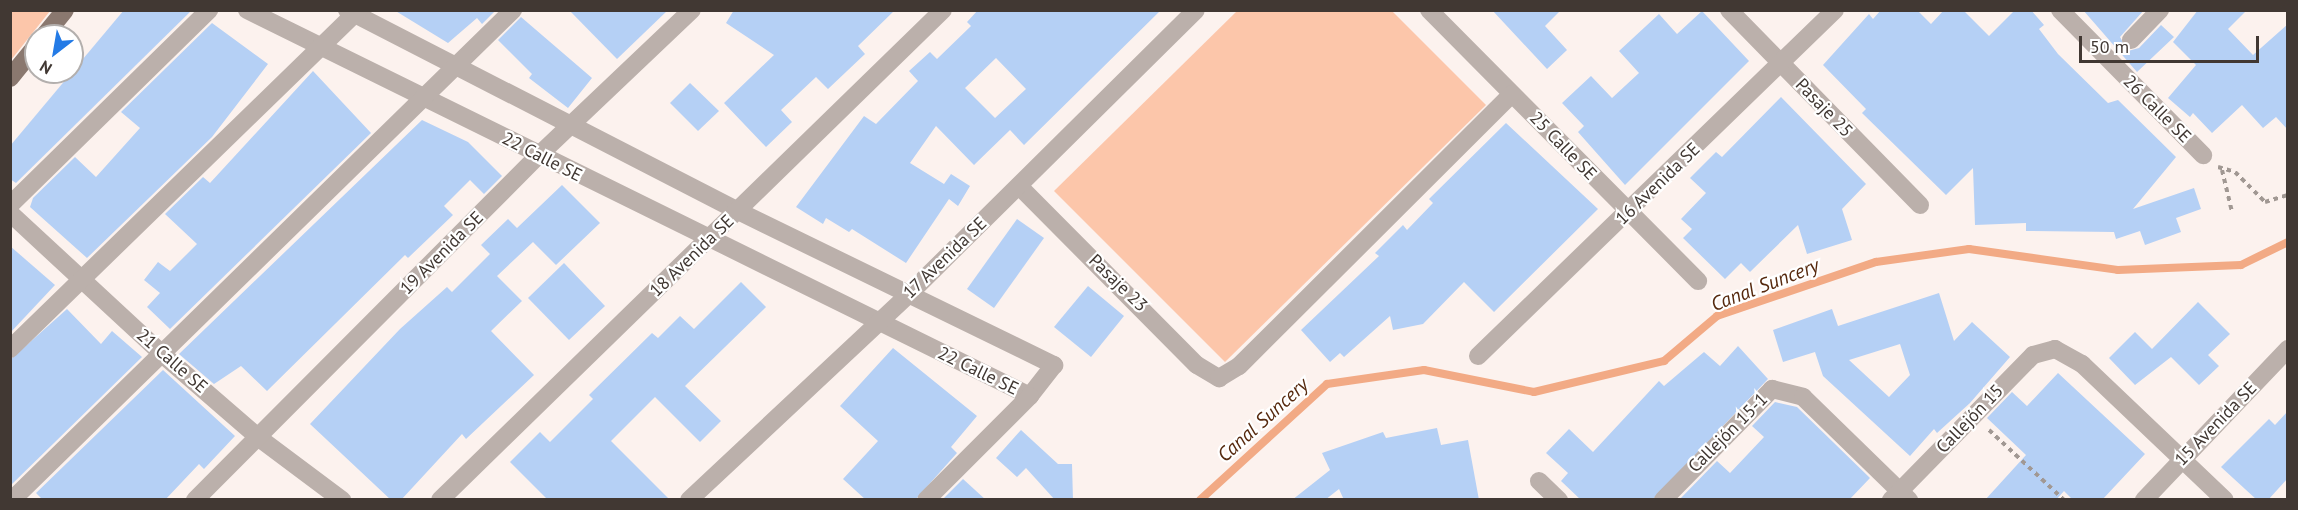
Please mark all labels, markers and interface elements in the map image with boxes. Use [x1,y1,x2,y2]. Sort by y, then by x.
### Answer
north arrow [24,24,84,84]
scale bar [2082,24,2262,62]
text: 50 m [2090,35,2129,58]
text: N [36,56,55,79]
street label: 26 Calle SE [2119,71,2195,147]
street label: Pasaje 25 [1791,74,1857,142]
street label: 25 Calle SE [1525,107,1601,185]
street label: 22 Calle SE [498,128,586,186]
street label: 16 Avenida SE [1611,138,1705,230]
street label: 19 Avenida SE [396,207,488,299]
street label: 18 Avenida SE [645,210,739,302]
street label: 17 Avenida SE [898,212,992,304]
street label: Pasaje 23 [1084,250,1152,316]
water label: Canal Suncery [1708,253,1822,317]
street label: 21 Calle SE [132,324,212,398]
street label: 22 Calle SE [934,342,1022,400]
water label: Canal Suncery [1213,373,1313,467]
street label: 15 Avenida SE [2170,377,2262,471]
street label: Callejón 15 [1932,380,2008,458]
street label: Callejón 15-1 [1684,389,1772,477]

